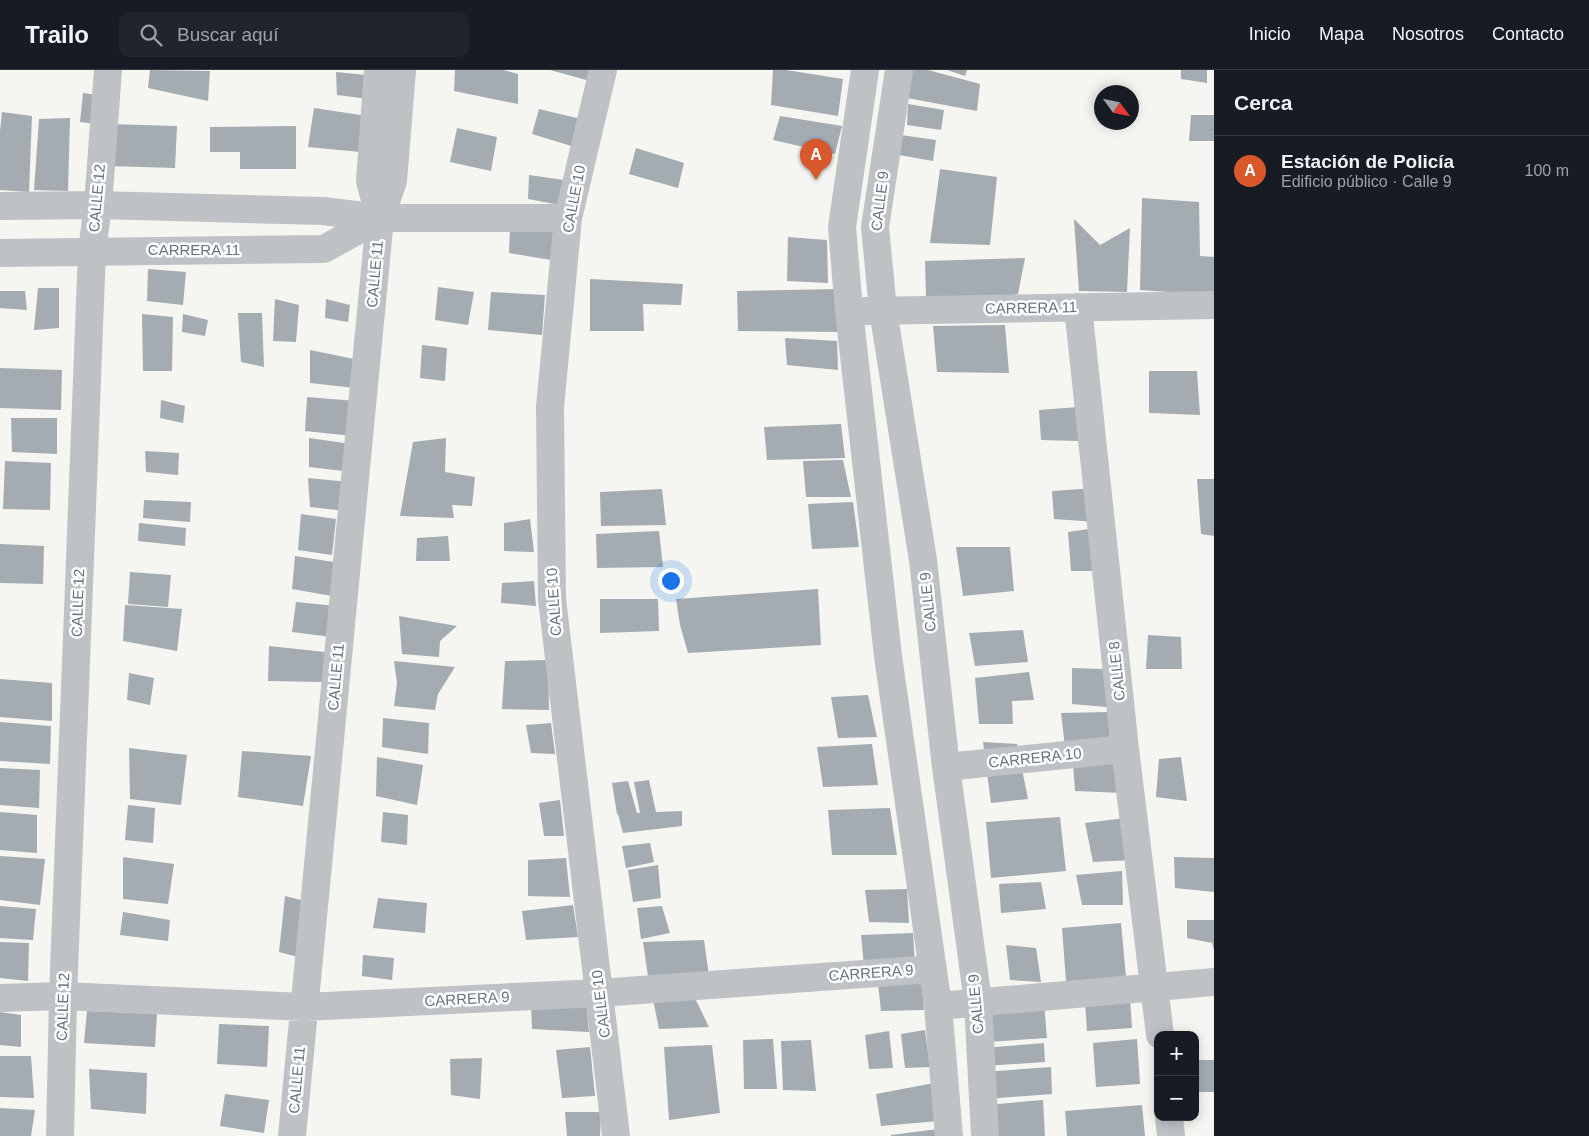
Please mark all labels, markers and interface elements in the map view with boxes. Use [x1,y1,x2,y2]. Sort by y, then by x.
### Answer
search box [119,12,469,57]
text: Trailo [25,21,89,48]
icon: search [137,21,165,49]
text: Buscar aquí [177,24,278,45]
text: Inicio [1249,24,1291,44]
text: Mapa [1319,24,1364,44]
text: Nosotros [1392,24,1464,44]
text: Contacto [1492,24,1564,44]
north arrow [1094,85,1139,130]
text: Cerca [1234,91,1292,114]
pin: A [800,139,832,180]
text: Estación de Policía [1281,151,1454,172]
text: A [1244,162,1256,179]
text: 100 m [1525,162,1569,179]
street label: CALLE 12 [85,163,108,233]
street label: CALLE 10 [559,164,588,234]
street label: CALLE 9 [867,170,892,232]
text: Edificio público · Calle 9 [1281,173,1452,190]
street label: CALLE 11 [363,240,386,308]
street label: CARRERA 11 [148,241,240,258]
street label: CARRERA 11 [985,298,1077,317]
street label: CALLE 10 [543,567,564,637]
your location [658,568,684,594]
street label: CALLE 12 [68,569,87,637]
street label: CALLE 9 [916,571,939,633]
street label: CALLE 8 [1105,640,1128,702]
street label: CALLE 11 [324,643,347,711]
street label: CARRERA 10 [988,744,1082,771]
street label: CARRERA 9 [828,961,914,984]
street label: CALLE 10 [588,969,613,1039]
street label: CALLE 12 [53,973,72,1041]
street label: CALLE 9 [964,973,987,1035]
street label: CARRERA 9 [424,988,510,1009]
map controls [1154,1031,1199,1121]
button: + [1154,1031,1199,1076]
street label: CALLE 11 [285,1046,308,1114]
button: − [1154,1076,1199,1121]

